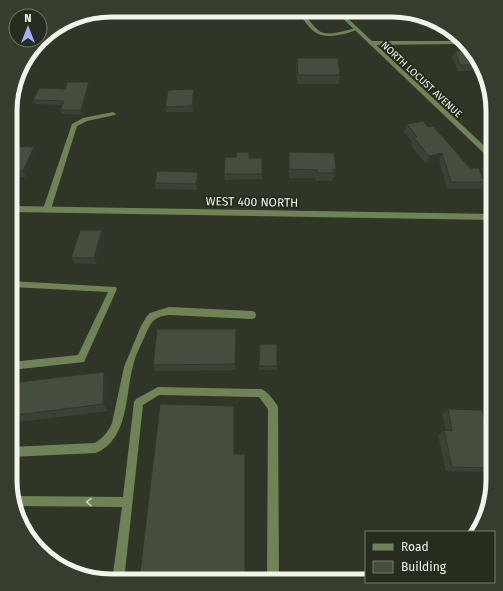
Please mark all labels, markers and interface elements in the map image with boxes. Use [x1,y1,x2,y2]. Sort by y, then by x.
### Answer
north arrow [8,8,48,48]
text: N [24,12,32,25]
street label: NORTH LOCUST AVENUE [378,39,464,120]
street label: WEST 400 NORTH [206,194,298,210]
one-way arrow [86,498,92,506]
legend [365,531,495,583]
text: Road [401,540,429,554]
text: Building [401,560,447,574]

